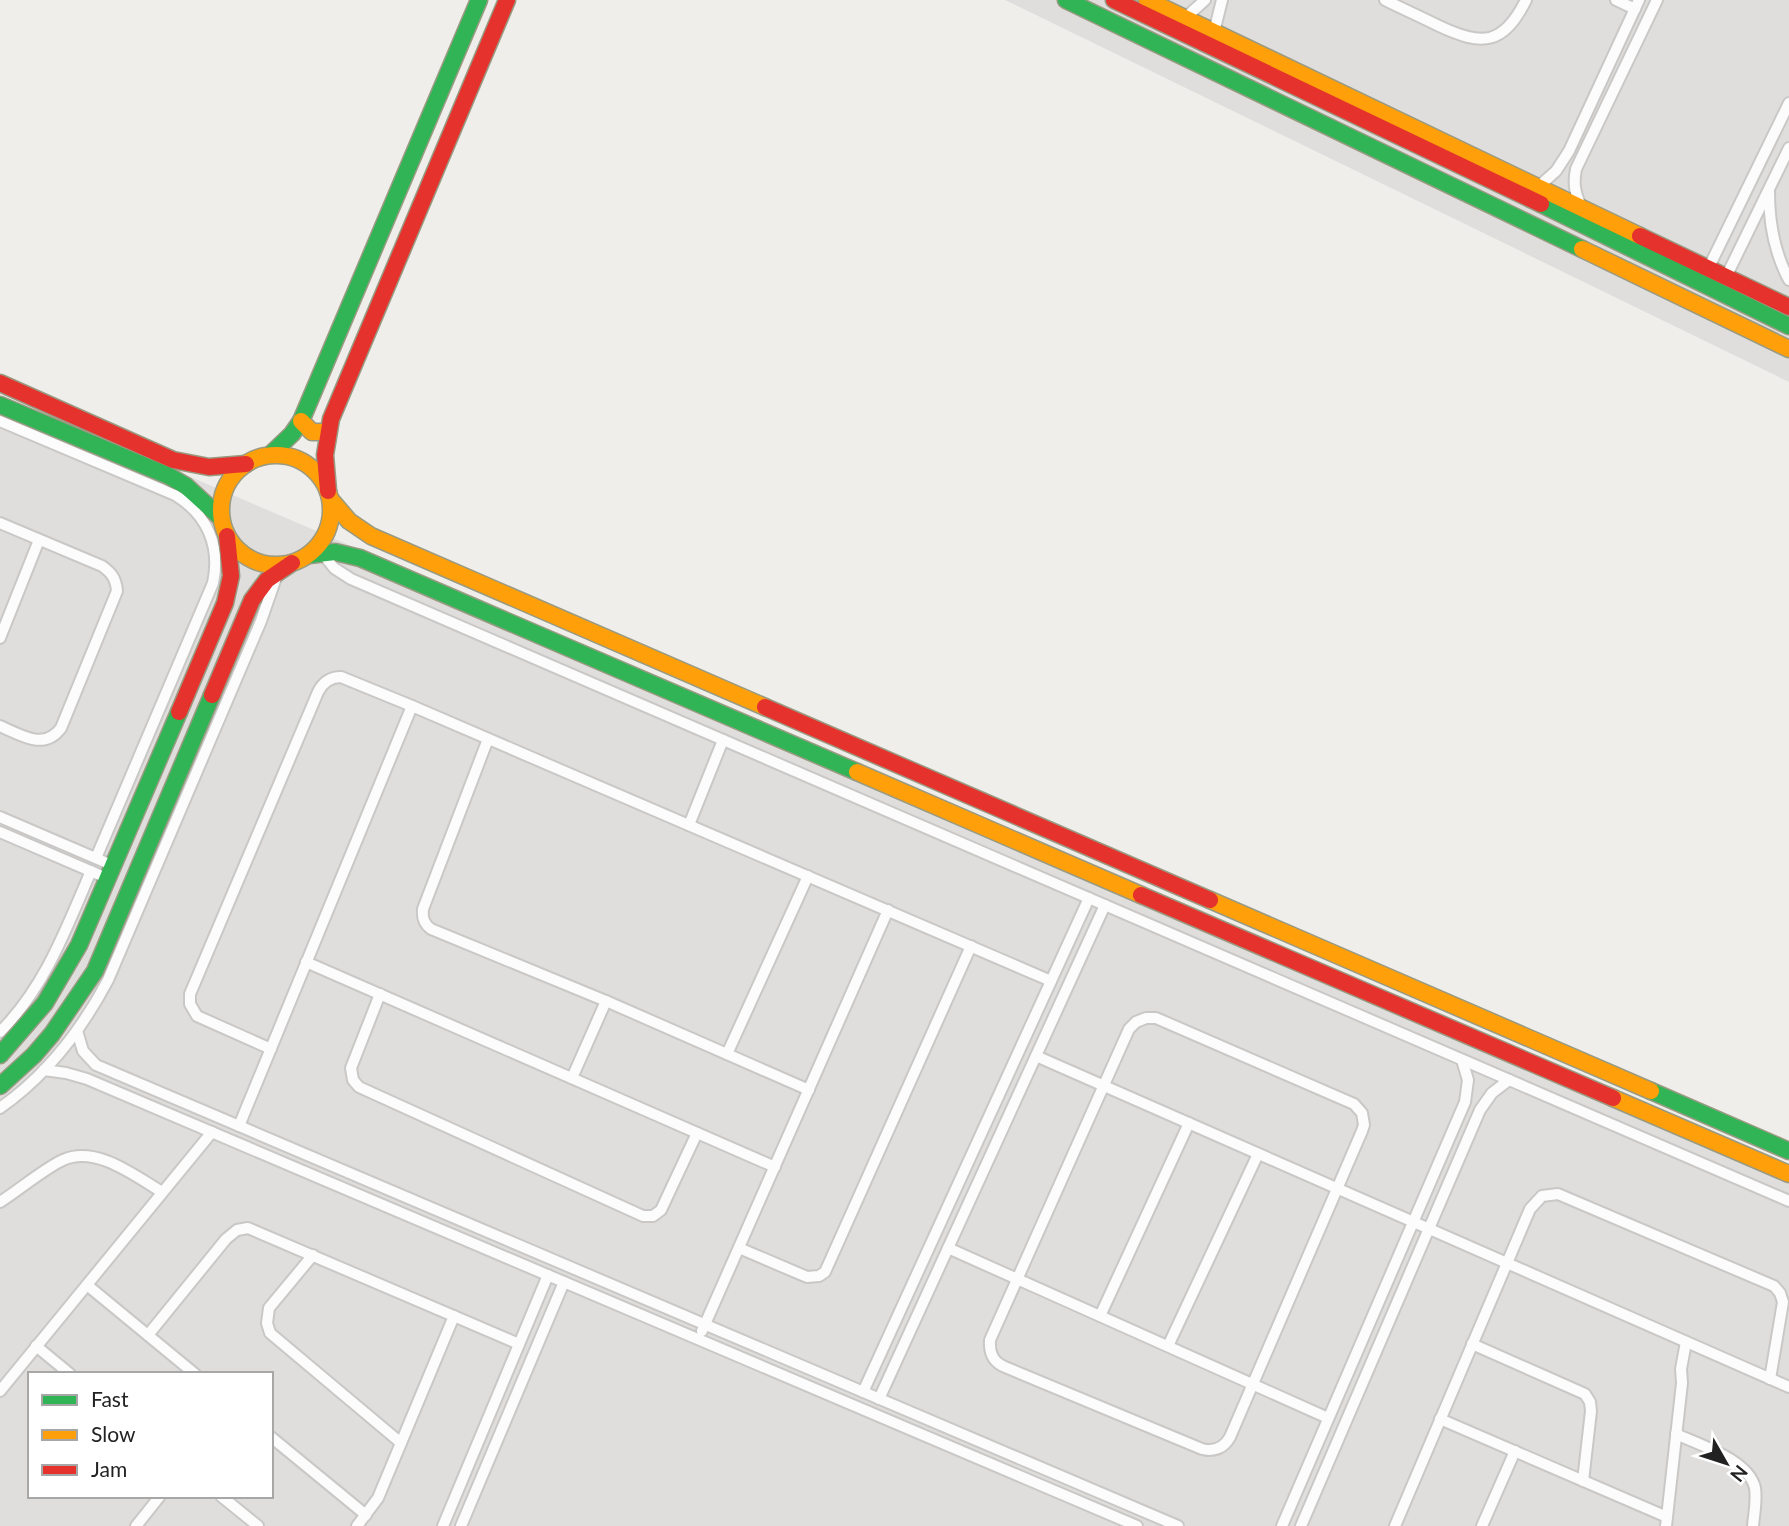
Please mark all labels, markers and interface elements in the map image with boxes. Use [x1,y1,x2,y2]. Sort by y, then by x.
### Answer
legend [28,1372,273,1498]
text: Fast [91,1386,129,1411]
text: Slow [91,1421,136,1446]
north arrow [1691,1428,1761,1498]
text: Jam [91,1456,127,1481]
text: N [1726,1461,1753,1487]

